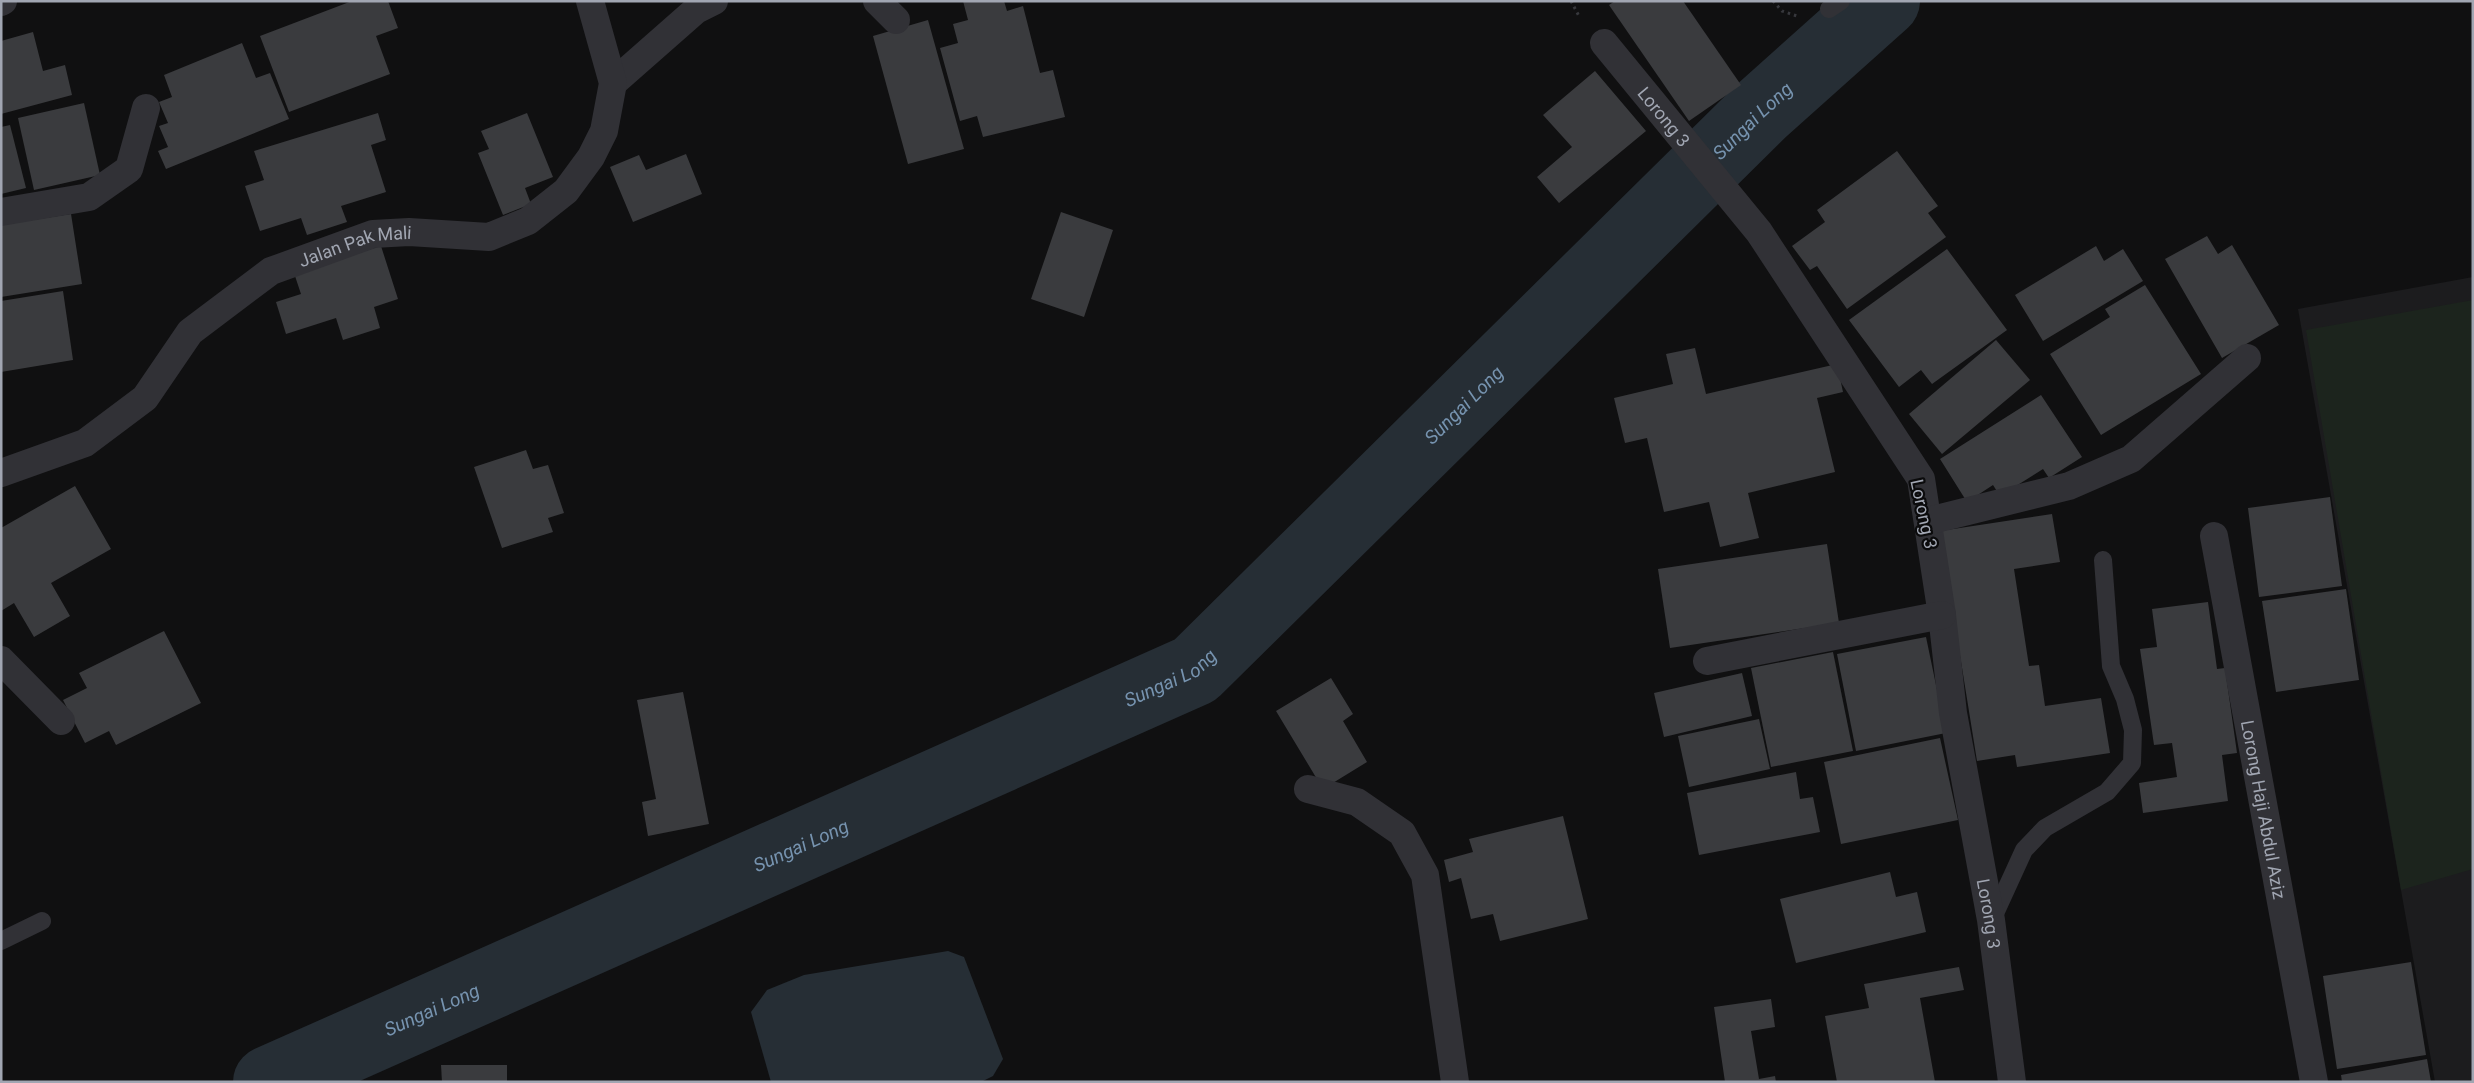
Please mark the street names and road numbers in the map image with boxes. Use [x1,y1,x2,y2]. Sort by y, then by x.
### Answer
street label: Lorong 3 [1634,82,1695,150]
street label: Jalan Pak Mali [296,221,412,271]
street label: Lorong 3 [1906,477,1942,551]
street label: Lorong Haji Abdul Aziz [2237,718,2291,901]
street label: Lorong 3 [1973,877,2005,950]

